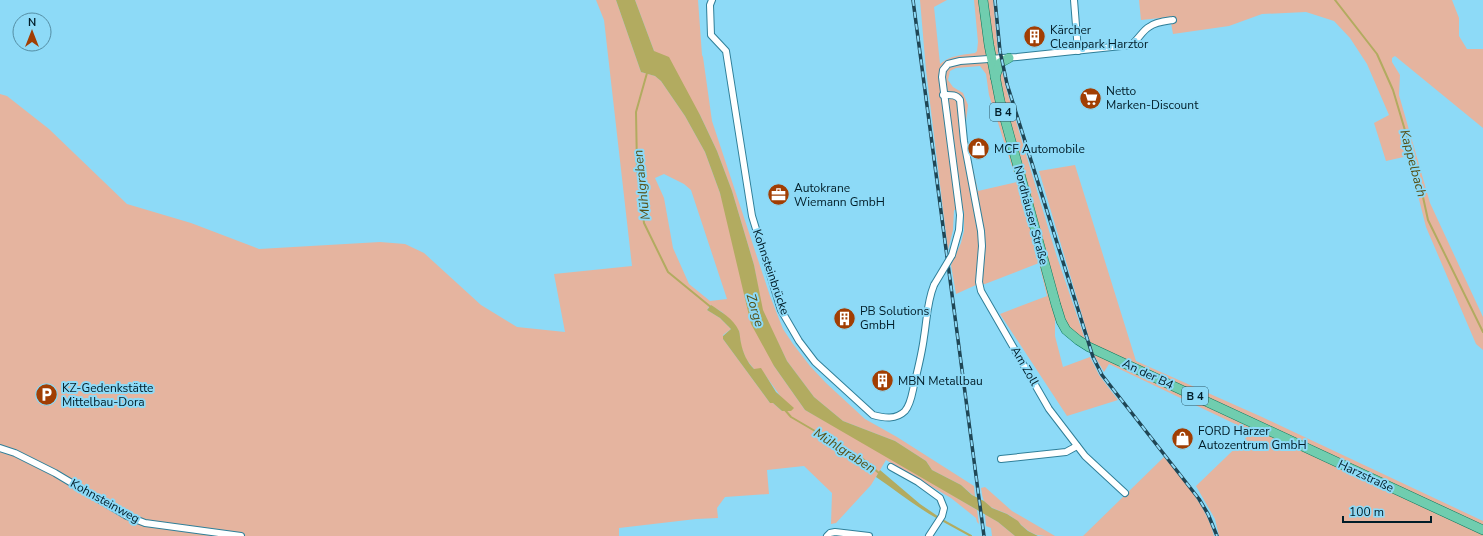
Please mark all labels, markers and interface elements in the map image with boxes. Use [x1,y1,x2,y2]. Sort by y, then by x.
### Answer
north arrow [12,12,52,52]
text: N [28,15,36,30]
place label: Kärcher Cleanpark Harztor [1050,22,1149,52]
building icon: Kärcher Cleanpark Harztor [1021,24,1047,50]
place label: Netto Marken-Discount [1106,83,1199,113]
supermarket icon: Netto Marken-Discount [1078,85,1104,111]
road number: B 4 [990,103,1016,121]
water label: Kappelbach [1395,128,1431,199]
shop icon: MCF Automobile [966,136,992,162]
place label: MCF Automobile [994,141,1085,157]
water label: Mühlgraben [629,149,655,221]
street label: Nordhäuser Straße [1010,164,1052,266]
place label: Autokrane Wiemann GmbH [794,180,885,210]
office icon: Autokrane Wiemann GmbH [766,182,792,208]
street label: Kohnsteinbrücke [749,227,793,317]
water label: Zorge [742,292,768,329]
place label: PB Solutions GmbH [860,303,930,333]
building icon: PB Solutions GmbH [832,305,858,331]
street label: Am Zoll [1007,343,1043,389]
street label: An der B4 [1120,355,1176,393]
building icon: MBN Metallbau [869,368,895,394]
place label: MBN Metallbau [898,373,983,389]
place label: KZ-Gedenkstätte Mittelbau-Dora [62,380,153,410]
parking icon: KZ-Gedenkstätte Mittelbau-Dora [33,382,59,408]
road number: B 4 [1182,387,1208,405]
place label: FORD Harzer Autozentrum GmbH [1198,423,1307,453]
water label: Mühlgraben [810,424,879,478]
shop icon: FORD Harzer Autozentrum GmbH [1169,425,1195,451]
street label: Harzstraße [1336,456,1396,496]
street label: Kohnsteinweg [68,475,142,527]
scale bar [1343,498,1431,524]
text: 100 m [1349,504,1384,520]

